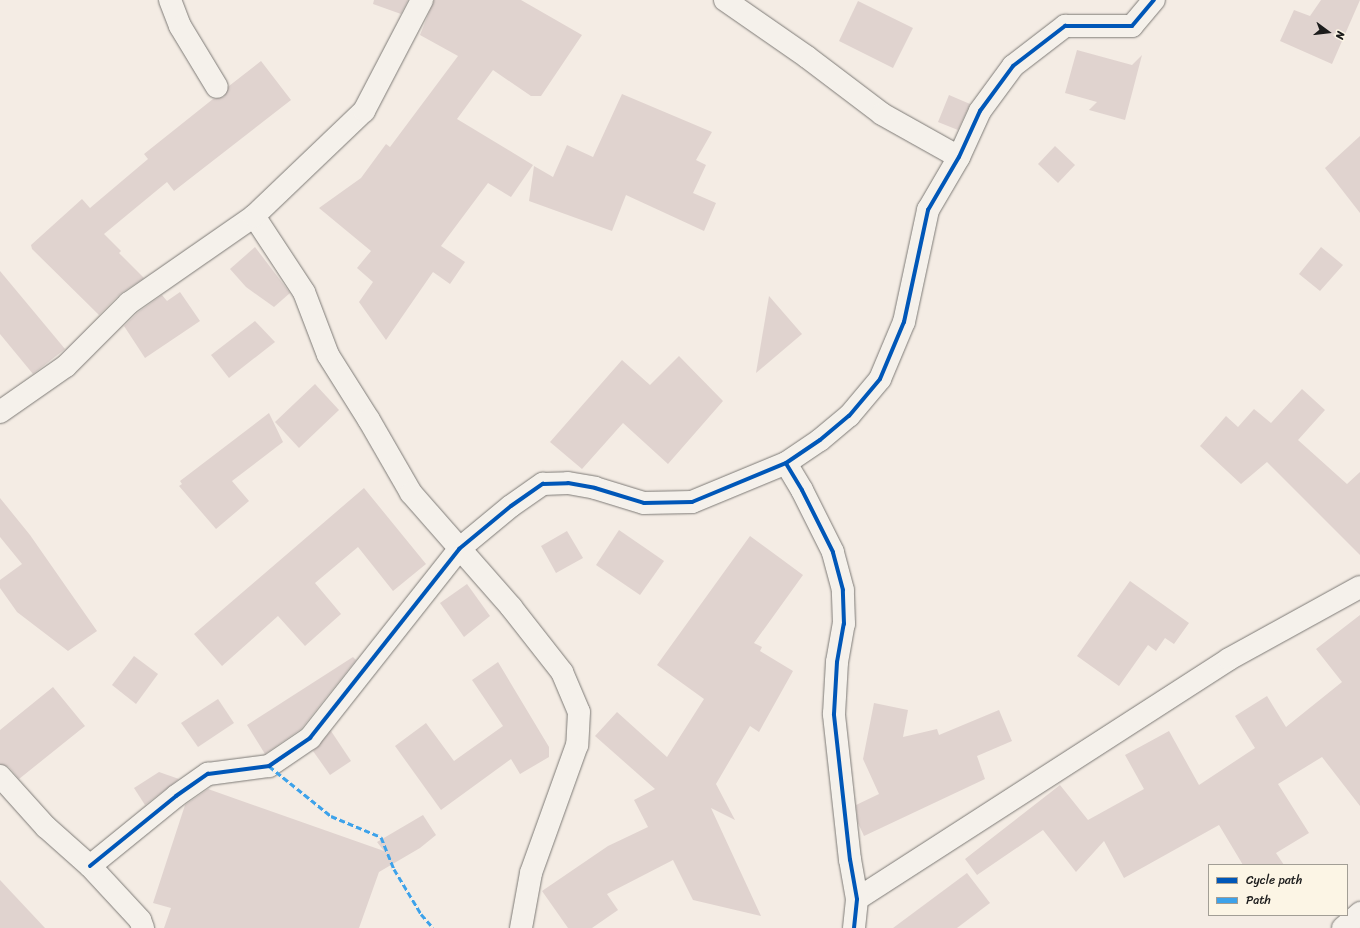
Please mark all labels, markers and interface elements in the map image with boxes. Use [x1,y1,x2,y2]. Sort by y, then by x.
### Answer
north arrow [1308,12,1348,52]
text: N [1330,29,1350,41]
legend [1208,864,1348,916]
text: Cycle path [1246,869,1302,891]
text: Path [1246,889,1271,911]

